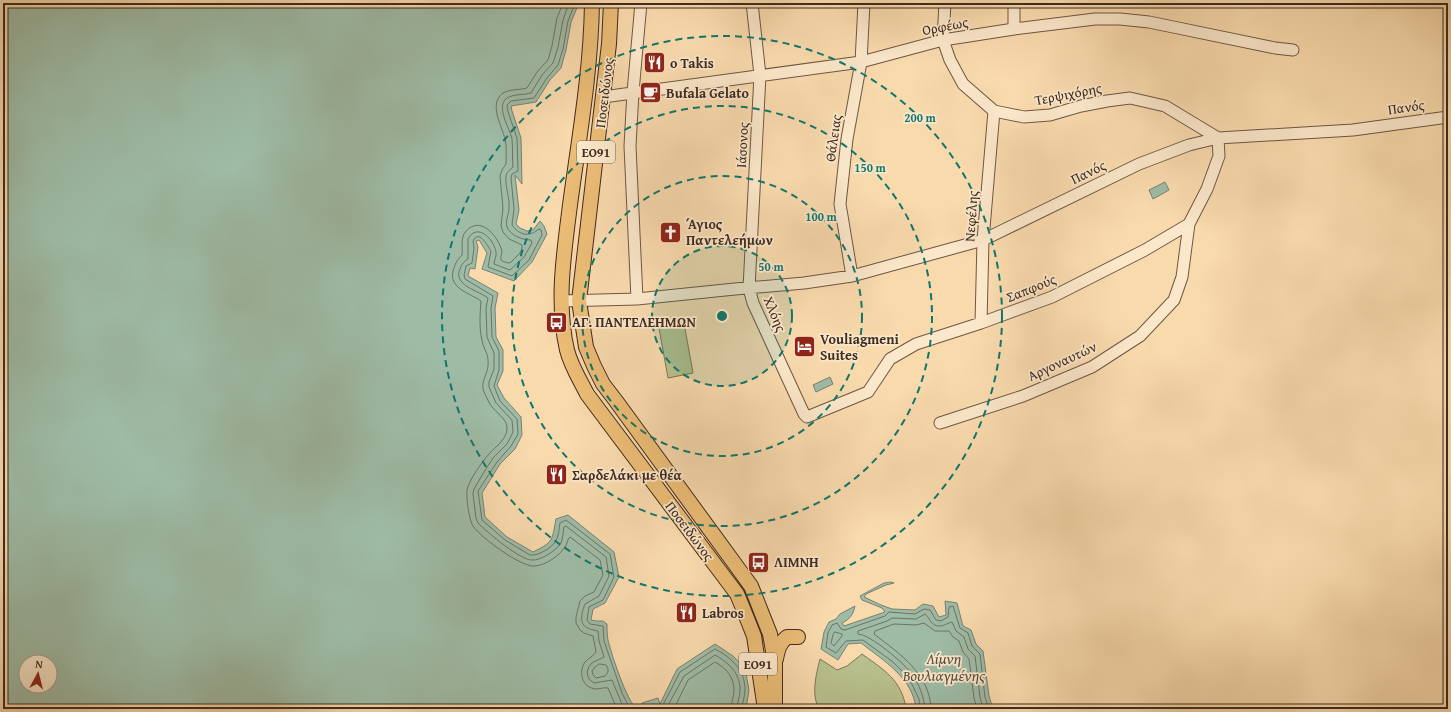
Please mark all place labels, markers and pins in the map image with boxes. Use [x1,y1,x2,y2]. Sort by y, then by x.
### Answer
restaurant icon: o Takis [641,50,667,76]
place label: o Takis [670,53,714,73]
cafe icon: Bufala Gelato [638,80,664,106]
place label: Bufala Gelato [666,83,750,103]
place label: Άγιος Παντελεήμων [686,214,773,250]
church icon: Άγιος Παντελεήμων [658,219,684,245]
bus stop icon: ΑΓ. ΠΑΝΤΕΛΕΗΜΩΝ [544,309,570,335]
centre of rings [715,309,729,323]
place label: ΑΓ. ΠΑΝΤΕΛΕΗΜΩΝ [572,312,697,332]
place label: Vouliagmeni Suites [820,329,899,365]
hotel icon: Vouliagmeni Suites [791,334,817,360]
restaurant icon: Σαρδελάκι με θέα [544,462,570,488]
place label: Σαρδελάκι με θέα [572,465,682,485]
bus stop icon: ΛΙΜΝΗ [745,549,771,575]
place label: ΛΙΜΝΗ [774,552,819,572]
restaurant icon: Labros [673,600,699,626]
place label: Labros [702,603,744,623]

